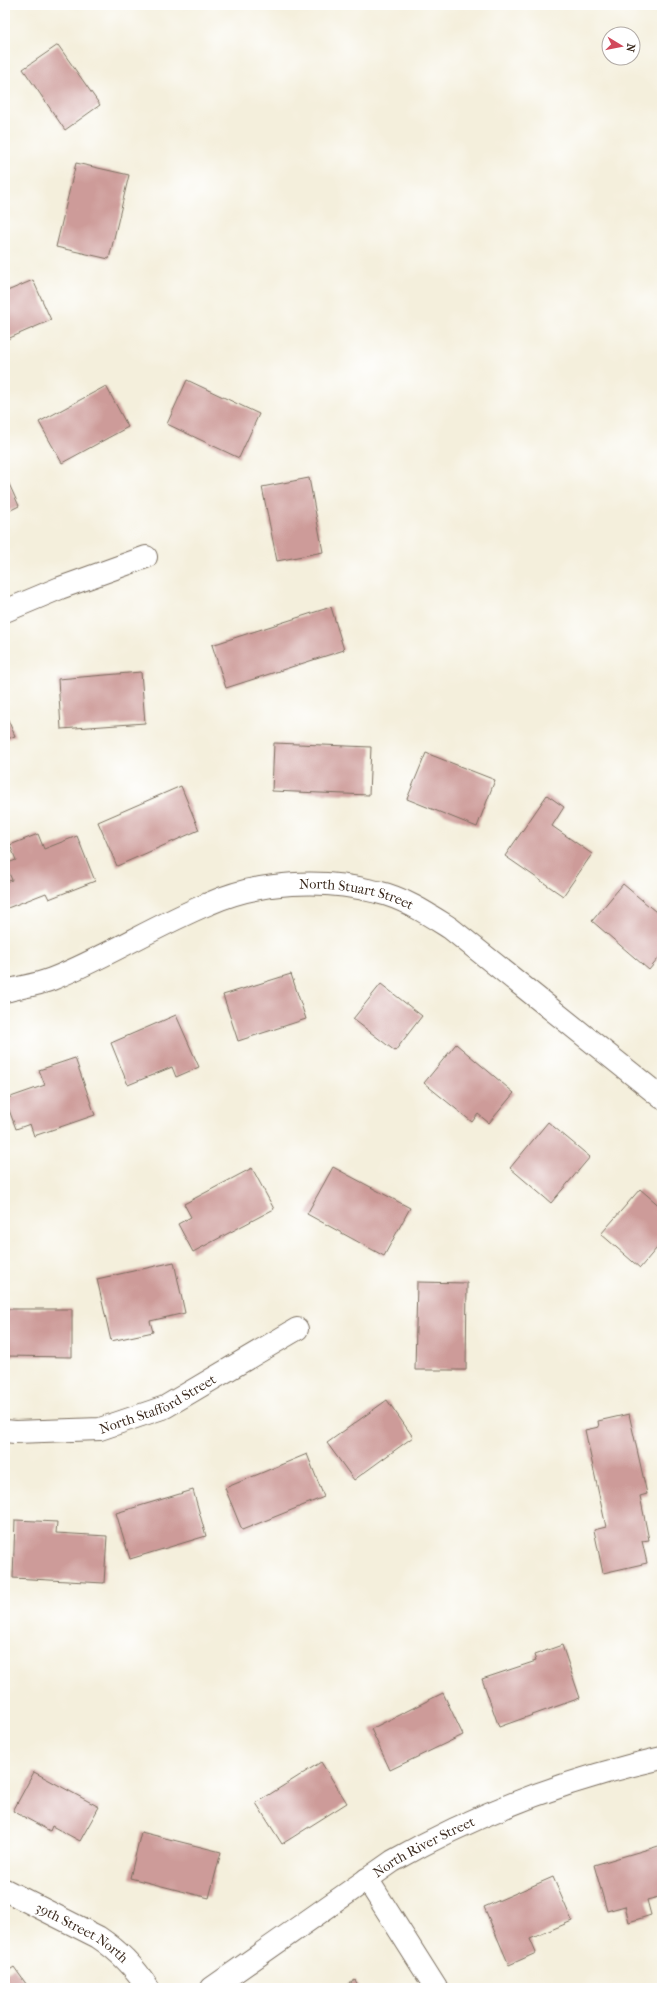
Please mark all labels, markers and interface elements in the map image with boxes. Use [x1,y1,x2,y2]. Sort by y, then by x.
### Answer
north arrow [601,26,641,66]
text: N [623,42,637,54]
street label: North Stuart Street [299,875,417,913]
street label: North Stafford Street [97,1370,219,1437]
street label: North River Street [370,1813,477,1881]
street label: 39th Street North [33,1898,132,1966]

